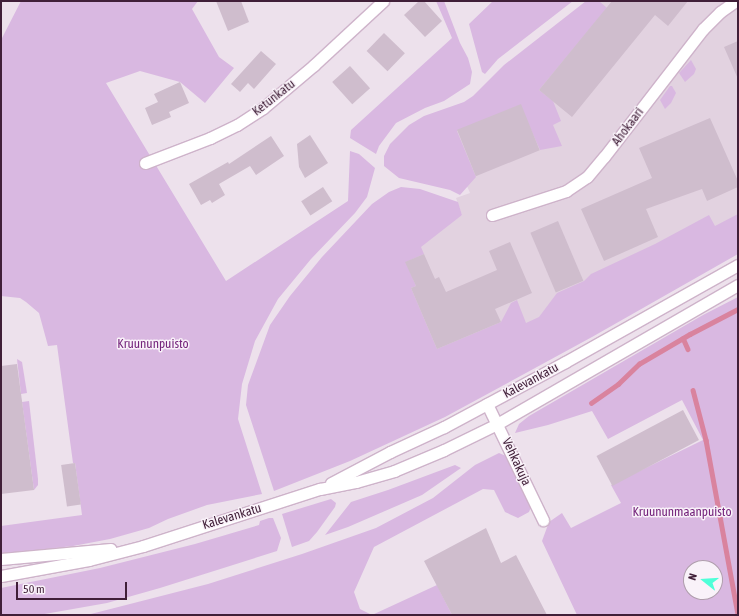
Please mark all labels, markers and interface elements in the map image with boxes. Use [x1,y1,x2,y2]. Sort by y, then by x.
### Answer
street label: Ketunkatu [249,76,299,120]
street label: Ahokaari [609,105,647,149]
park label: Kruununpuisto [117,336,189,352]
street label: Kalevankatu [501,360,561,402]
street label: Vehkakuja [498,436,534,488]
street label: Kalevankatu [201,501,263,533]
park label: Kruununmaanpuisto [632,504,732,520]
north arrow [683,560,723,600]
text: N [686,572,699,582]
scale bar [18,574,129,600]
text: 50 m [23,582,45,596]

